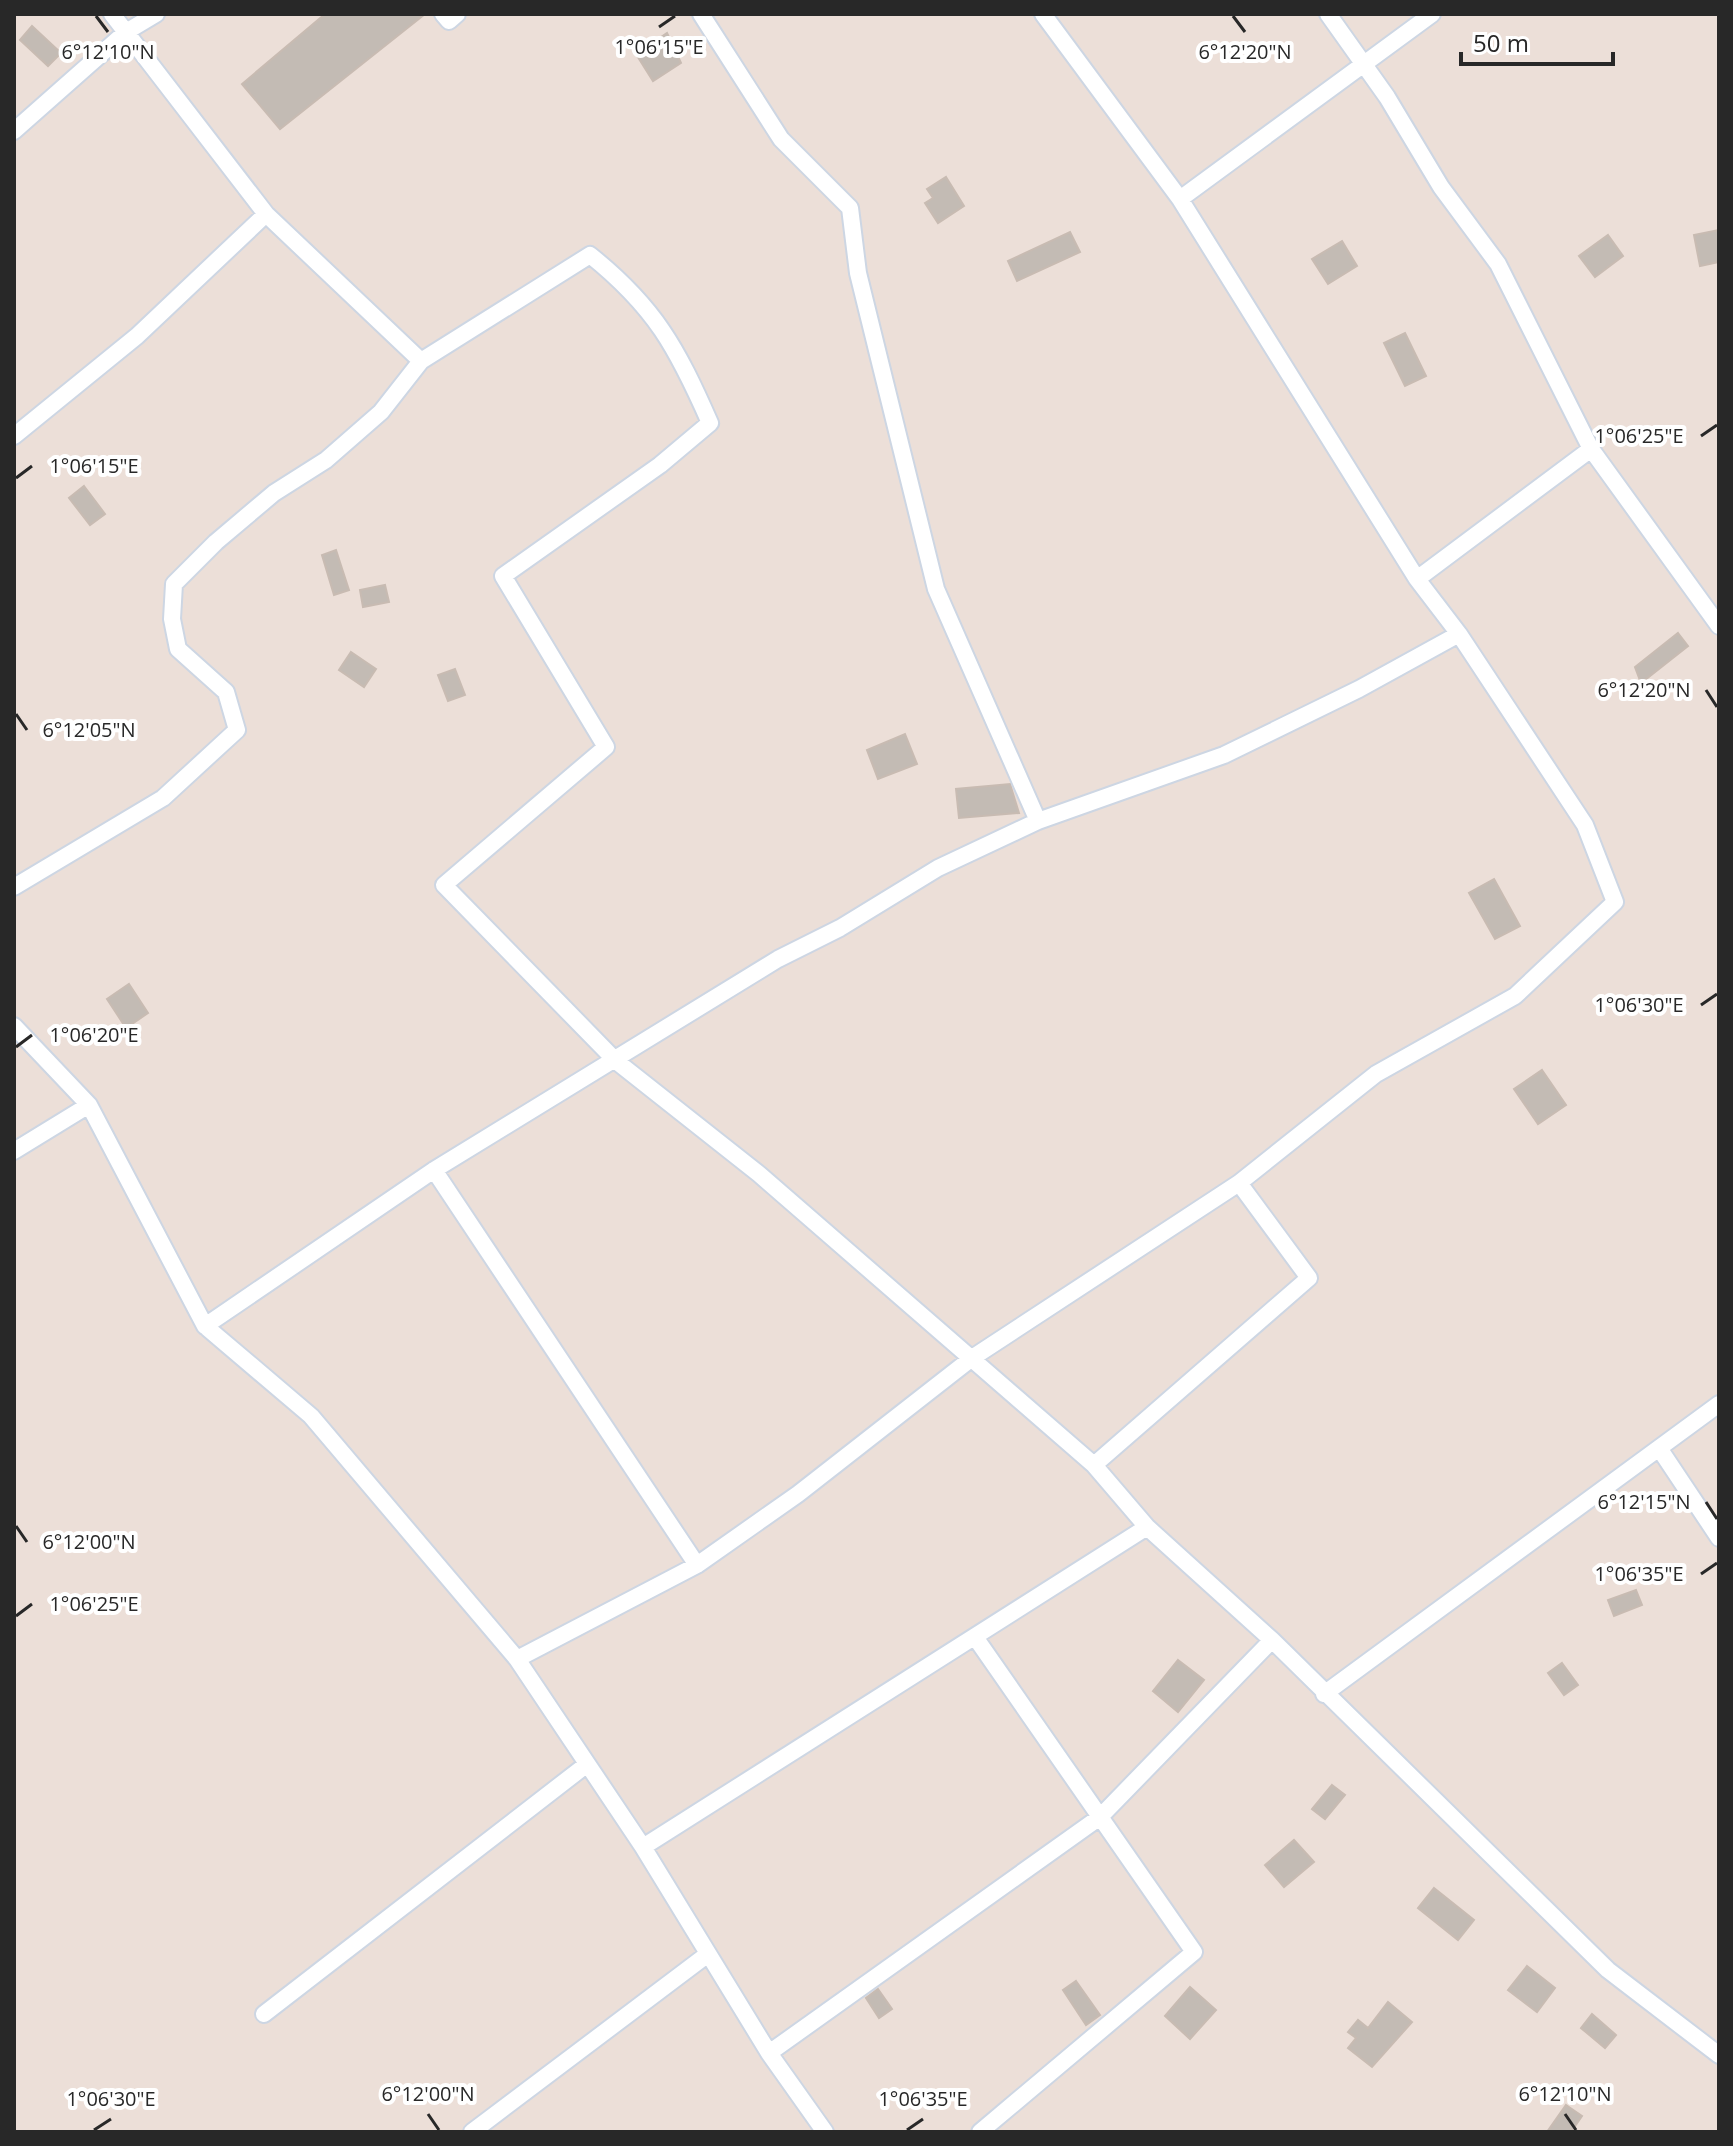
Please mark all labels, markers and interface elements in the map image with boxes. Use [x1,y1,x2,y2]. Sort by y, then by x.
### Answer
scale bar [1461,16,1613,66]
text: 50 m [1473,26,1529,59]
text: 1°06'15"E [614,33,704,60]
text: 6°12'10"N [61,38,155,65]
text: 6°12'20"N [1198,38,1292,65]
text: 1°06'25"E [1594,422,1684,449]
text: 1°06'15"E [49,452,139,479]
text: 6°12'20"N [1597,676,1691,703]
text: 6°12'05"N [42,716,136,743]
text: 1°06'30"E [1594,991,1684,1018]
text: 1°06'20"E [49,1021,139,1048]
text: 6°12'15"N [1597,1488,1691,1515]
text: 6°12'00"N [42,1528,136,1555]
text: 1°06'35"E [1594,1560,1684,1587]
text: 1°06'25"E [49,1590,139,1617]
text: 6°12'00"N [381,2080,475,2107]
text: 6°12'10"N [1518,2080,1612,2107]
text: 1°06'30"E [66,2085,156,2112]
text: 1°06'35"E [878,2085,968,2112]

